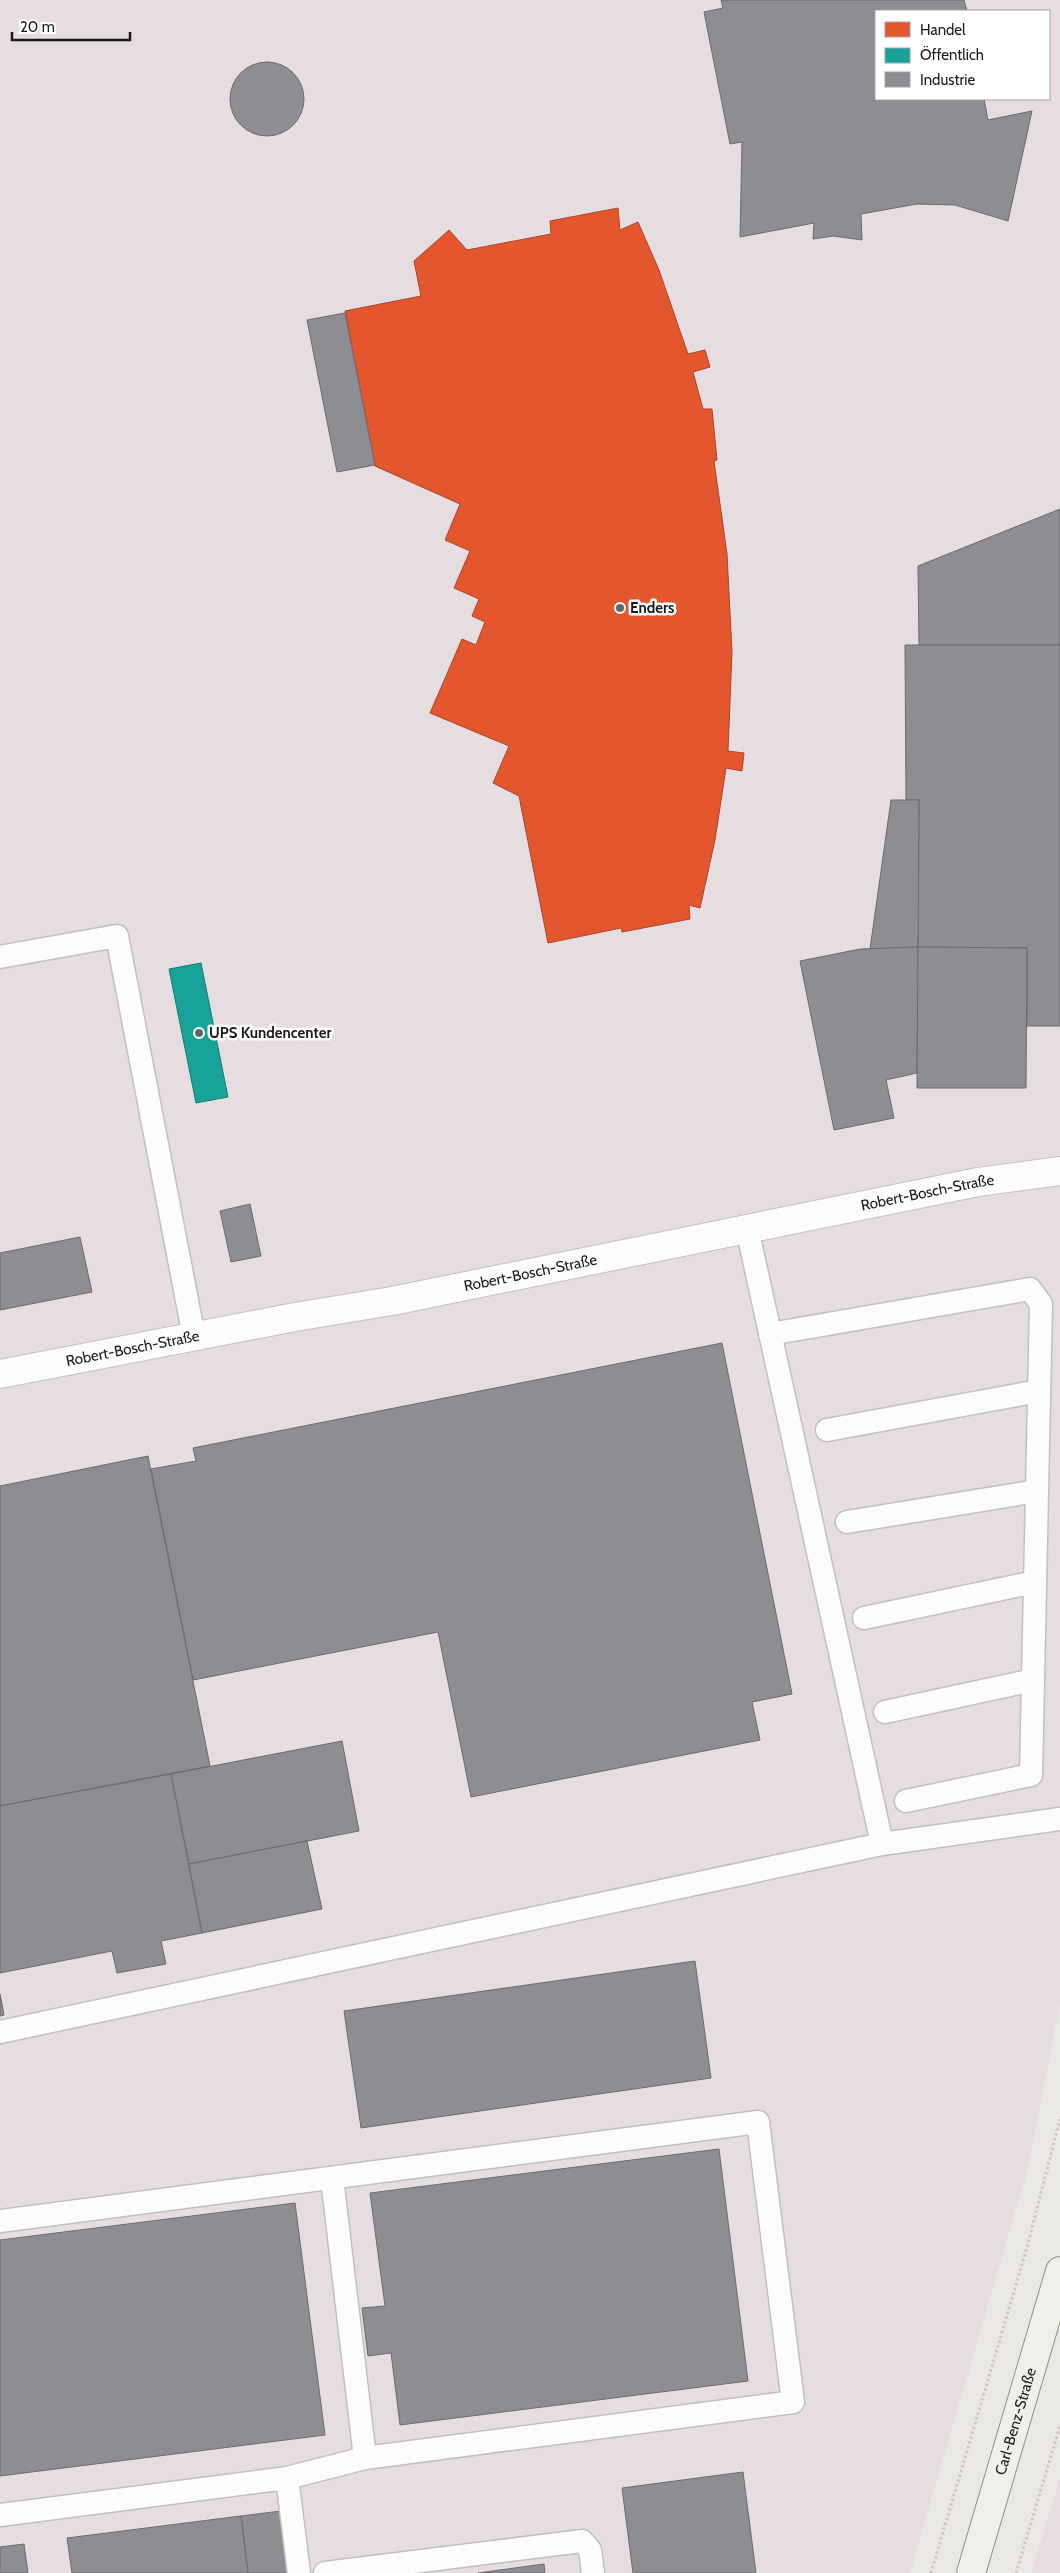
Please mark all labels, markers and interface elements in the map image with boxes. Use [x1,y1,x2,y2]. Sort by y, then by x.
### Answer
scale bar [12,10,130,42]
legend [875,10,1050,100]
text: 20 m [20,18,55,36]
text: Handel [920,21,966,39]
text: Öffentlich [920,46,984,64]
text: Industrie [920,71,975,89]
place label: Enders [630,599,674,617]
marker: Enders [614,602,626,614]
place label: UPS Kundencenter [209,1024,331,1042]
marker: UPS Kundencenter [193,1027,205,1039]
street label: Robert-Bosch-Straße [859,1171,995,1215]
street label: Robert-Bosch-Straße [462,1251,599,1295]
street label: Robert-Bosch-Straße [64,1327,201,1370]
street label: Carl-Benz-Straße [991,2365,1040,2477]

